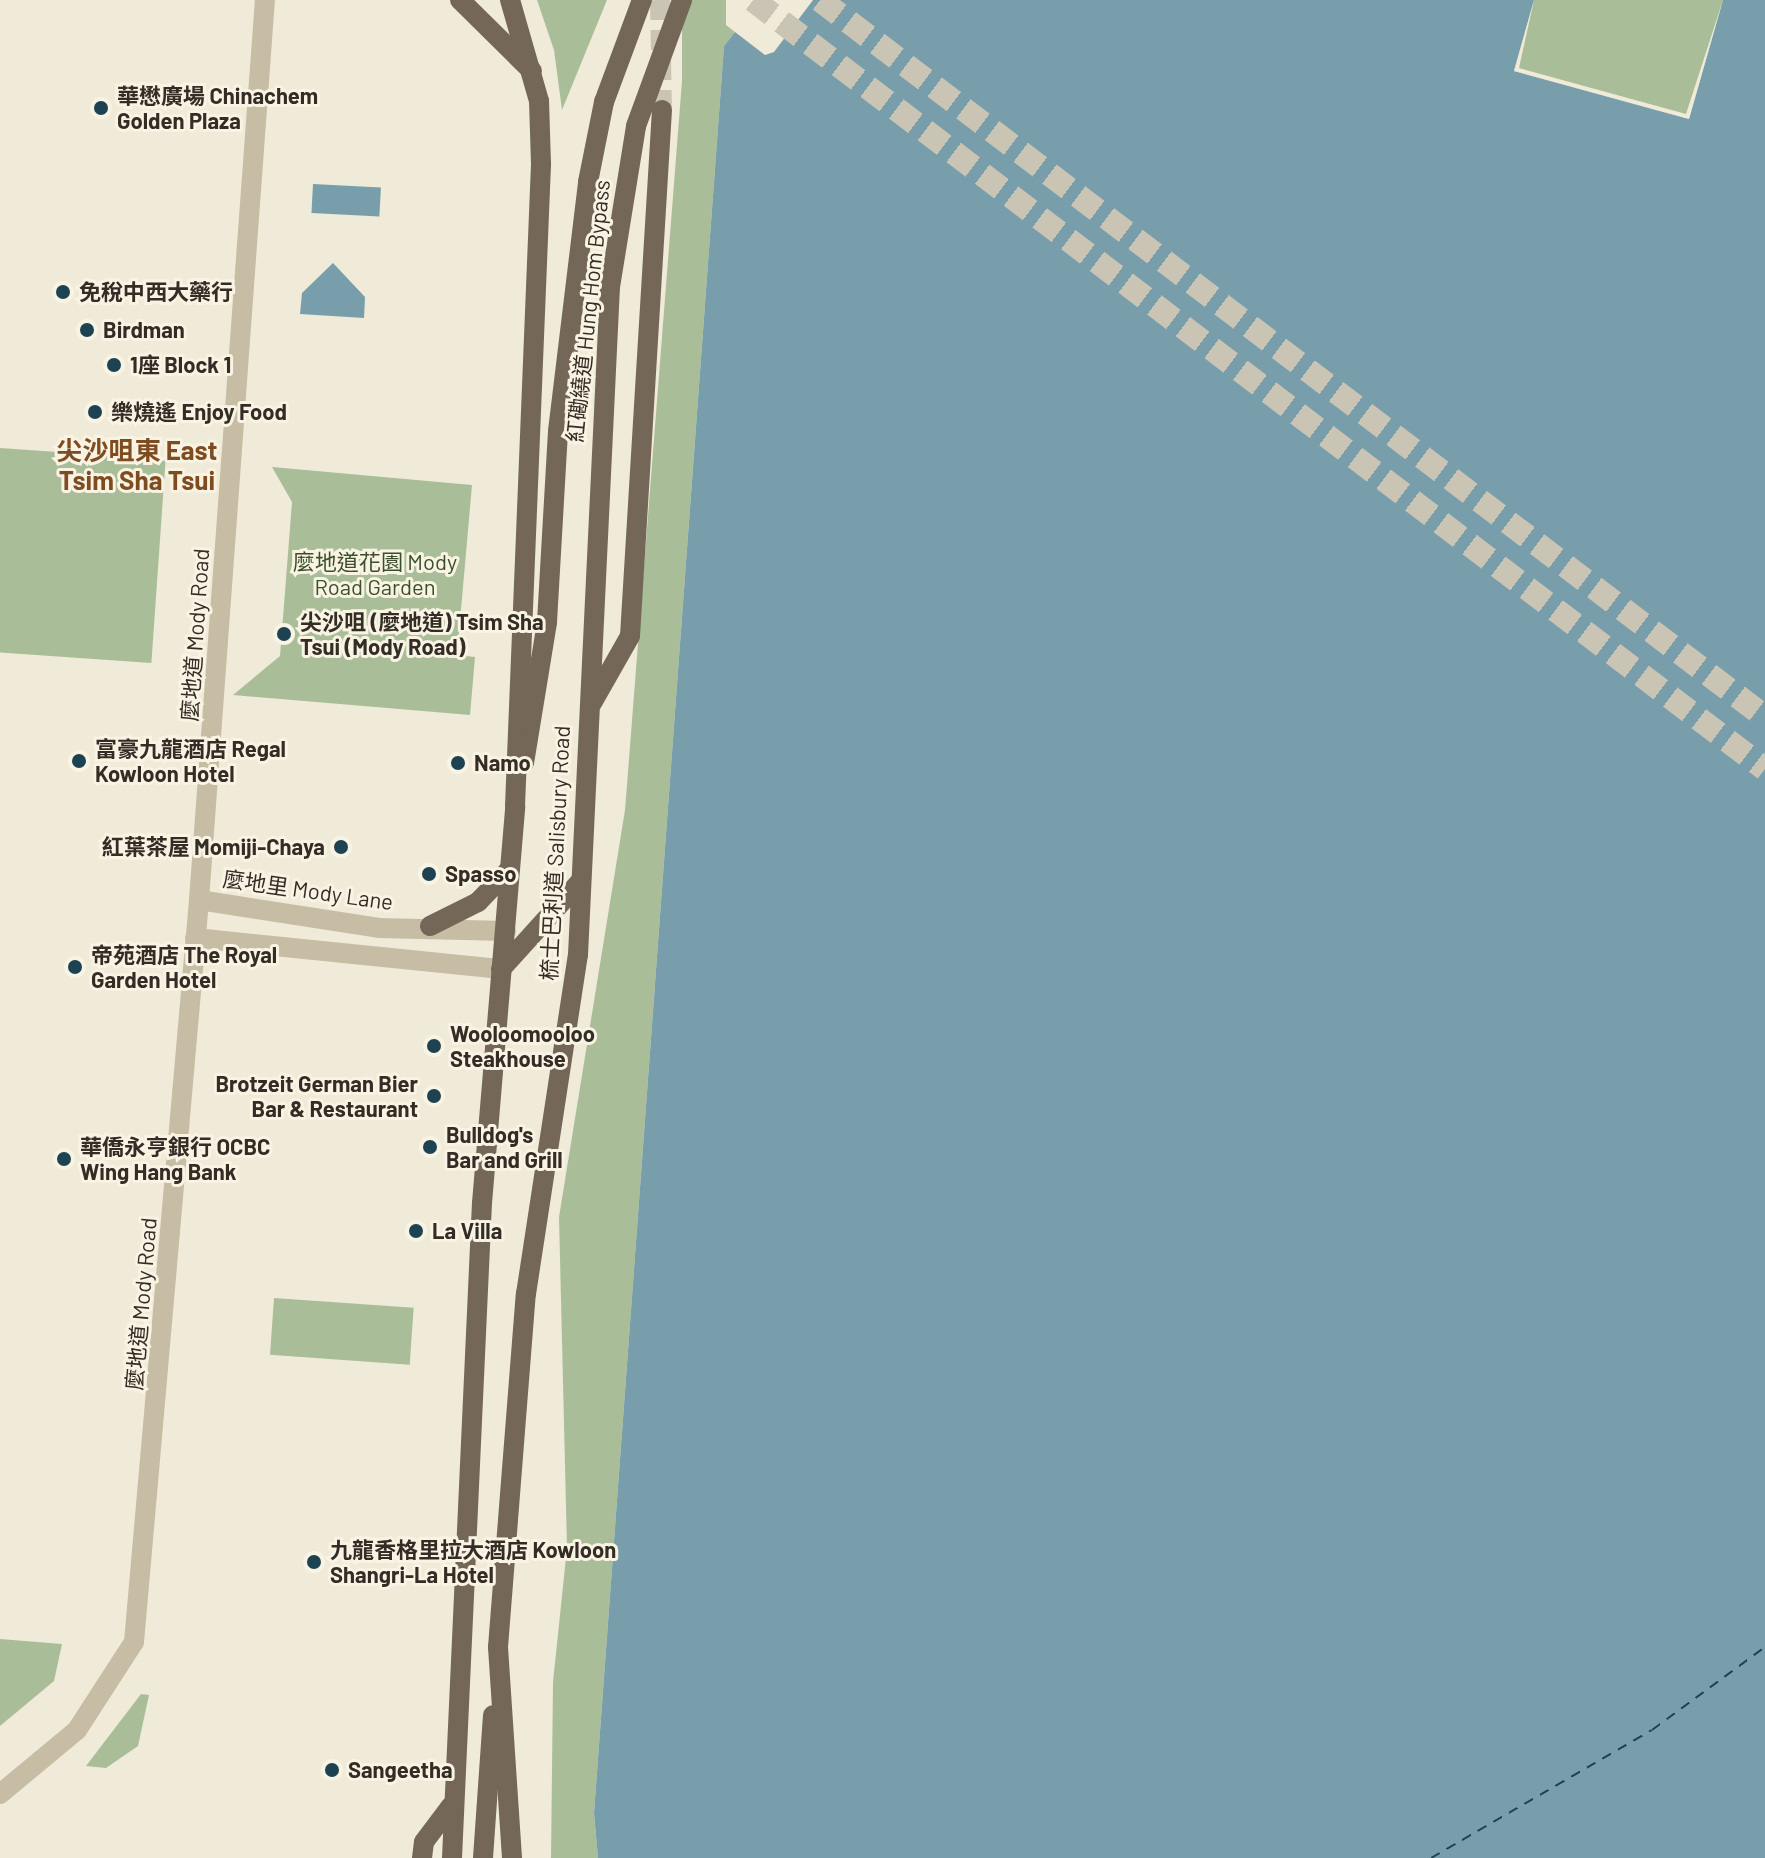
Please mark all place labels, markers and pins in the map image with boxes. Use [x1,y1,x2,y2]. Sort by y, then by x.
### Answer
place label: 華懋廣場 Chinachem Golden Plaza [117,82,318,134]
marker: 華懋廣場 Chinachem Golden Plaza [92,99,110,117]
place label: 免稅中西大藥行 [79,279,233,305]
marker: 免稅中西大藥行 [54,283,72,301]
place label: Birdman [103,317,185,343]
marker: Birdman [78,321,96,339]
place label: 1座 Block 1 [130,352,231,378]
marker: 1座 Block 1 [105,356,123,374]
place label: 樂燒遙 Enjoy Food [111,399,287,425]
marker: 樂燒遙 Enjoy Food [86,403,104,421]
place label: 尖沙咀 (麼地道) Tsim Sha Tsui (Mody Road) [300,608,544,660]
marker: 尖沙咀 (麼地道) Tsim Sha Tsui (Mody Road) [275,625,293,643]
place label: 富豪九龍酒店 Regal Kowloon Hotel [95,735,286,786]
place label: Namo [474,750,531,776]
marker: 富豪九龍酒店 Regal Kowloon Hotel [70,752,88,770]
marker: Namo [449,754,467,772]
place label: 紅葉茶屋 Momiji-Chaya [102,834,325,860]
marker: 紅葉茶屋 Momiji-Chaya [332,838,350,856]
place label: Spasso [445,861,516,887]
marker: Spasso [420,865,438,883]
place label: 帝苑酒店 The Royal Garden Hotel [91,941,277,992]
marker: 帝苑酒店 The Royal Garden Hotel [66,958,84,976]
place label: Wooloomooloo Steakhouse [450,1020,595,1072]
marker: Wooloomooloo Steakhouse [425,1037,443,1055]
place label: Brotzeit German Bier Bar & Restaurant [215,1070,418,1122]
marker: Brotzeit German Bier Bar & Restaurant [425,1087,443,1105]
place label: Bulldog's Bar and Grill [446,1121,563,1172]
place label: 華僑永亨銀行 OCBC Wing Hang Bank [80,1133,270,1184]
marker: Bulldog's Bar and Grill [421,1138,439,1156]
marker: 華僑永亨銀行 OCBC Wing Hang Bank [55,1150,73,1168]
place label: La Villa [432,1218,502,1244]
marker: La Villa [407,1222,425,1240]
place label: 九龍香格里拉大酒店 Kowloon Shangri-La Hotel [330,1536,616,1588]
marker: 九龍香格里拉大酒店 Kowloon Shangri-La Hotel [305,1553,323,1571]
place label: Sangeetha [348,1757,453,1783]
marker: Sangeetha [323,1761,341,1779]

